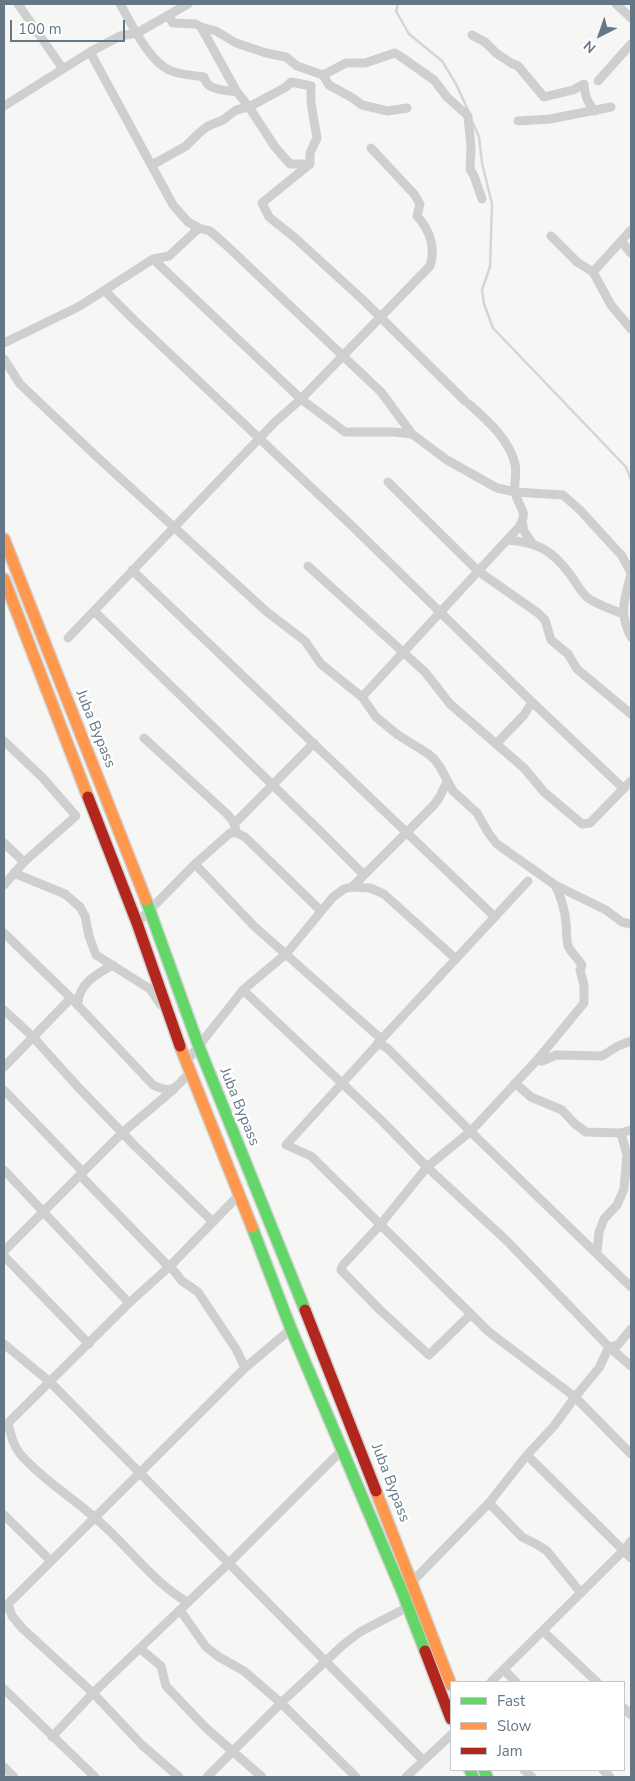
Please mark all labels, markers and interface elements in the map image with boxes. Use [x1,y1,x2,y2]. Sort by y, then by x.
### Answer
scale bar [12,10,128,42]
north arrow [575,10,625,60]
text: 100 m [18,19,62,39]
text: N [580,36,600,57]
street label: Juba Bypass [71,687,119,771]
street label: Juba Bypass [215,1065,263,1149]
street label: Juba Bypass [367,1441,413,1525]
legend [450,1681,625,1771]
text: Fast [497,1691,525,1711]
text: Slow [497,1716,531,1736]
text: Jam [497,1741,523,1761]

